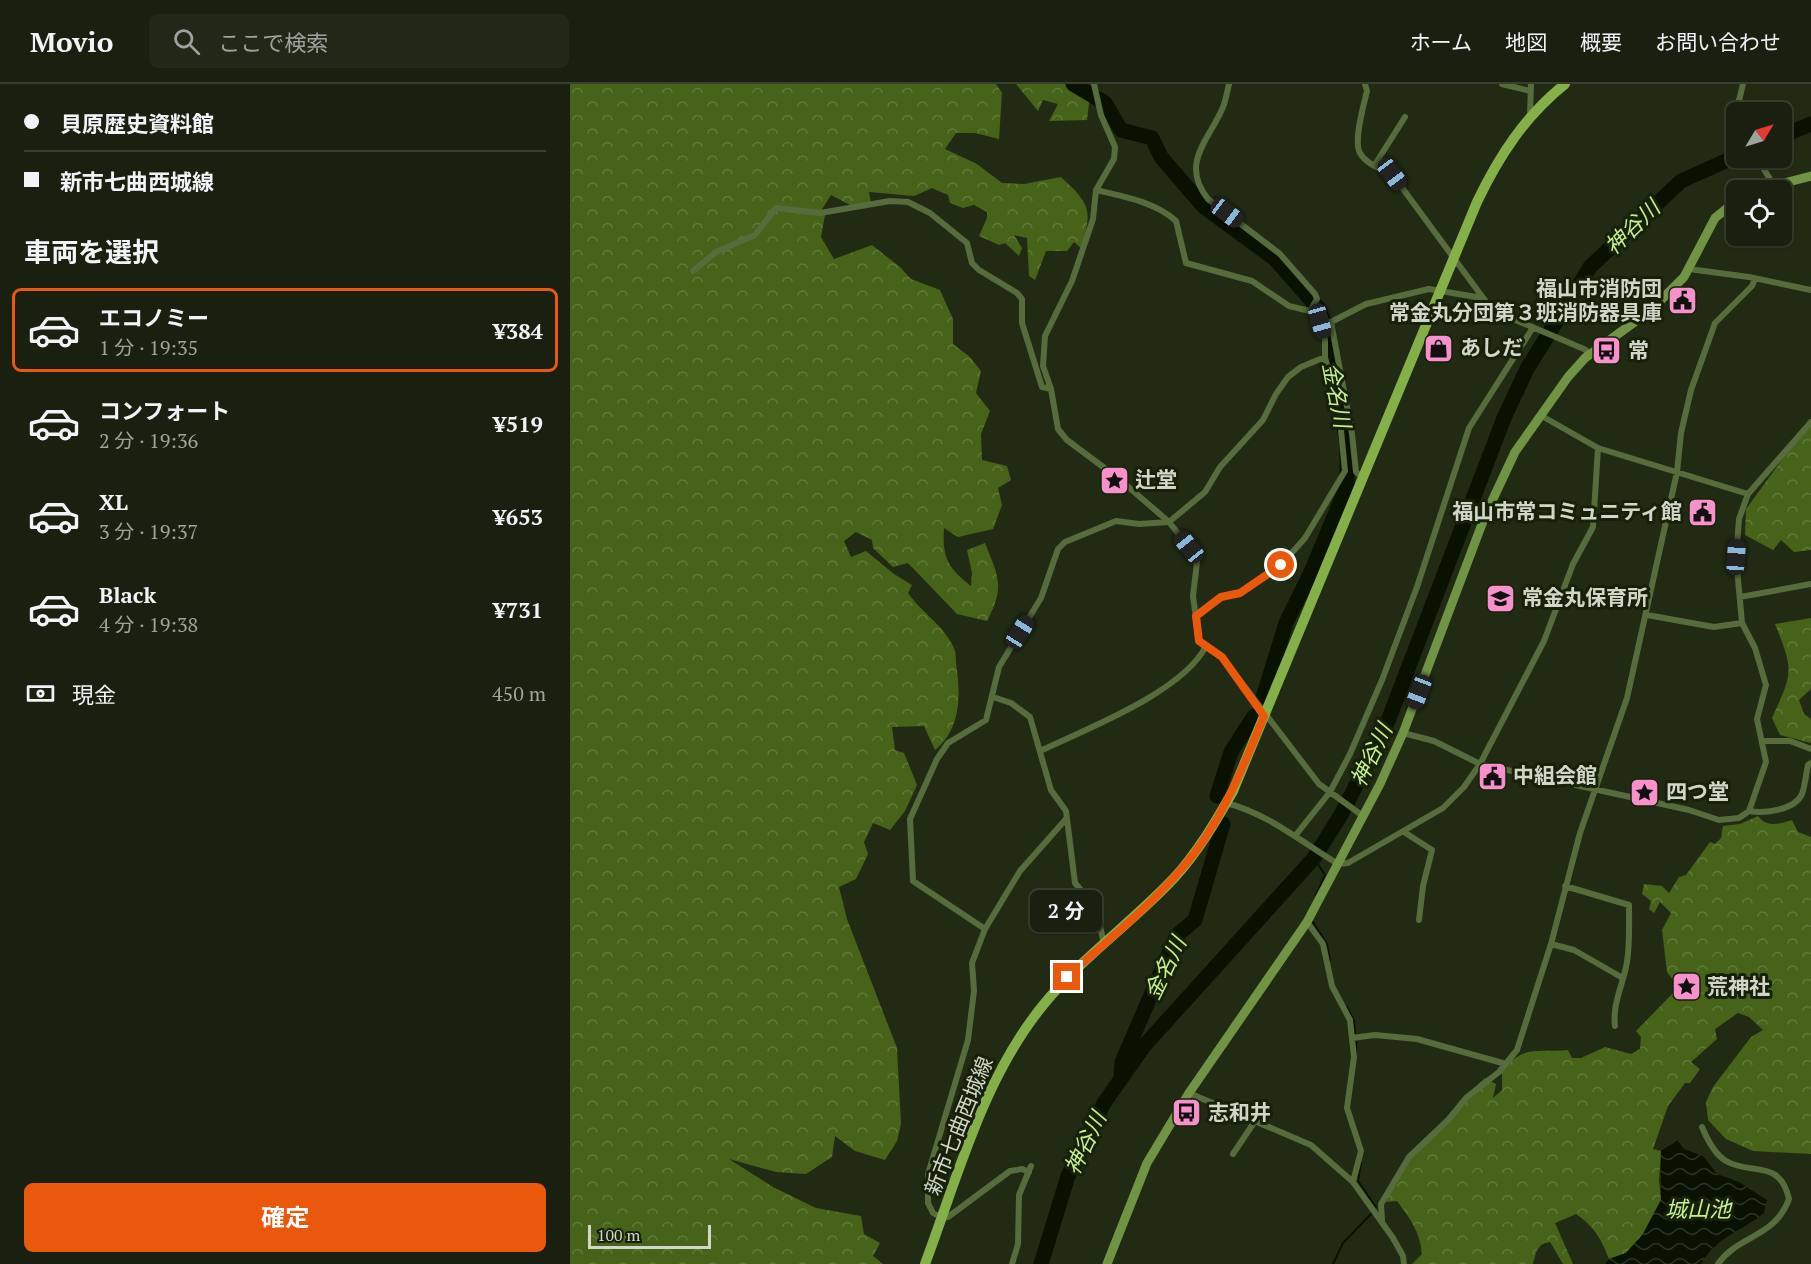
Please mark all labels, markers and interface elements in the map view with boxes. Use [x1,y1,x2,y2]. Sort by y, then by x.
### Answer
search box [149,14,569,68]
text: Movio [30,23,113,60]
icon: search [170,25,203,58]
text: ここで検索 [218,28,328,57]
text: ホーム [1410,28,1472,56]
text: 地図 [1505,28,1547,56]
text: 概要 [1580,28,1622,56]
text: お問い合わせ [1655,28,1781,56]
north arrow [1726,102,1792,168]
map controls [1726,102,1792,246]
text: 貝原歴史資料館 [60,109,214,138]
car [1374,154,1410,194]
text: 新市七曲西城線 [60,167,214,196]
button: locate [1726,180,1792,246]
water label: 神谷川 [1598,192,1667,260]
car [1207,195,1247,231]
text: 車両を選択 [24,234,159,270]
place label: 福山市消防団 常金丸分団第３班消防器具庫 [1389,274,1662,326]
public building icon: 福山市消防団 常金丸分団第３班消防器具庫 [1667,285,1699,317]
car [1306,301,1334,341]
icon: car [27,303,81,357]
text: エコノミー [99,303,209,332]
text: ¥384 [493,316,543,345]
shop icon: あしだ [1423,332,1455,364]
place label: あしだ [1460,333,1523,361]
text: 1 分 · 19:35 [99,334,198,361]
bus stop icon: 常 [1591,335,1623,367]
place label: 常 [1628,336,1649,364]
water label: 金名川 [1317,360,1358,432]
icon: car [27,396,81,450]
text: コンフォート [99,396,230,425]
text: ¥519 [493,409,543,438]
text: 2 分 · 19:36 [99,427,198,454]
place icon: 辻堂 [1098,464,1130,496]
place label: 辻堂 [1135,465,1177,493]
text: XL [99,487,128,516]
icon: car [27,489,81,543]
public building icon: 福山市常コミュニティ館 [1687,496,1719,528]
place label: 福山市常コミュニティ館 [1452,497,1682,525]
text: ¥653 [493,502,543,531]
text: 3 分 · 19:37 [99,518,198,545]
car [1171,527,1207,567]
car [1726,538,1746,576]
route start [1267,551,1294,578]
text: Black [99,580,156,609]
icon: car [27,582,81,636]
school or university icon: 常金丸保育所 [1485,582,1517,614]
place label: 常金丸保育所 [1522,583,1648,611]
text: ¥731 [493,595,543,624]
text: 4 分 · 19:38 [99,611,198,638]
car [1003,612,1037,652]
car [1404,672,1434,712]
icon: cash [24,677,57,710]
text: 現金 [72,680,116,709]
text: 450 m [492,680,546,707]
water label: 神谷川 [1343,717,1399,791]
public building icon: 中組会館 [1476,760,1508,792]
place label: 中組会館 [1513,761,1597,789]
place icon: 四つ堂 [1629,776,1661,808]
place label: 四つ堂 [1666,777,1729,805]
callout: 2 分 [1031,890,1103,932]
text: 2 分 [1048,897,1084,924]
water label: 金名川 [1137,930,1193,1004]
route end [1053,963,1080,990]
place icon: 荒神社 [1670,971,1702,1003]
place label: 荒神社 [1707,972,1770,1000]
street label: 新市七曲西城線 [918,1052,999,1199]
bus stop icon: 志和井 [1171,1097,1203,1129]
place label: 志和井 [1208,1098,1271,1126]
water label: 神谷川 [1057,1105,1113,1179]
button: 確定 [24,1183,546,1252]
water label: 城山池 [1665,1194,1733,1223]
scale bar [588,1222,711,1250]
text: 100 m [597,1224,640,1246]

